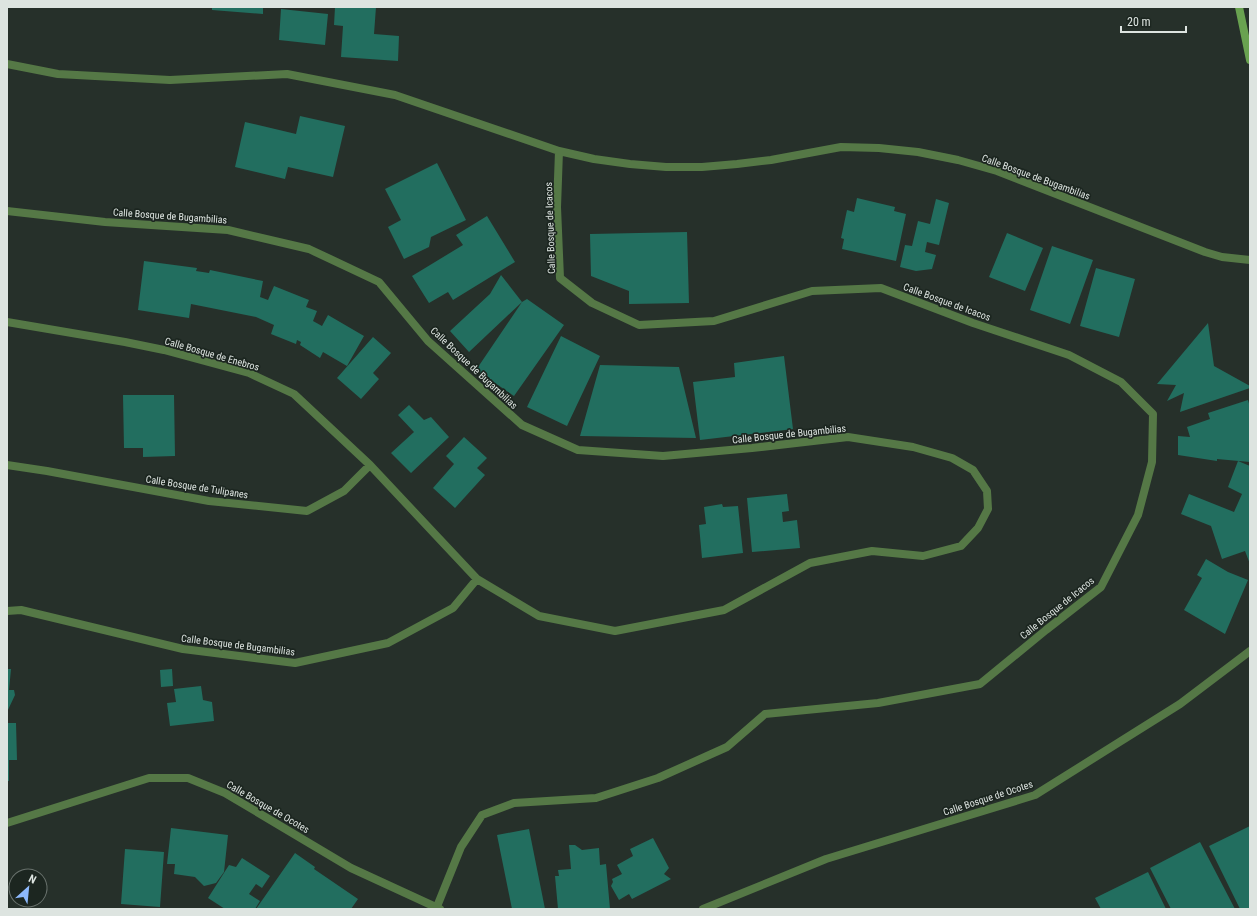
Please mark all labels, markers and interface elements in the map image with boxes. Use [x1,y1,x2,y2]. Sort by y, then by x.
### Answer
scale bar [1121,8,1186,34]
text: 20 m [1127,15,1151,29]
street label: Calle Bosque de Bugambilias [980,152,1092,202]
street label: Calle Bosque de Icacos [543,181,557,274]
street label: Calle Bosque de Bugambilias [112,207,228,226]
street label: Calle Bosque de Icacos [902,281,992,323]
street label: Calle Bosque de Bugambilias [428,325,520,411]
street label: Calle Bosque de Enebros [163,335,261,373]
street label: Calle Bosque de Bugambilias [731,422,847,445]
street label: Calle Bosque de Tulipanes [145,473,249,501]
street label: Calle Bosque de Icacos [1018,575,1097,641]
street label: Calle Bosque de Bugambilias [180,633,296,657]
street label: Calle Bosque de Ocotes [942,778,1035,818]
street label: Calle Bosque de Ocotes [225,779,312,835]
north arrow [8,868,48,908]
text: N [26,872,38,887]

